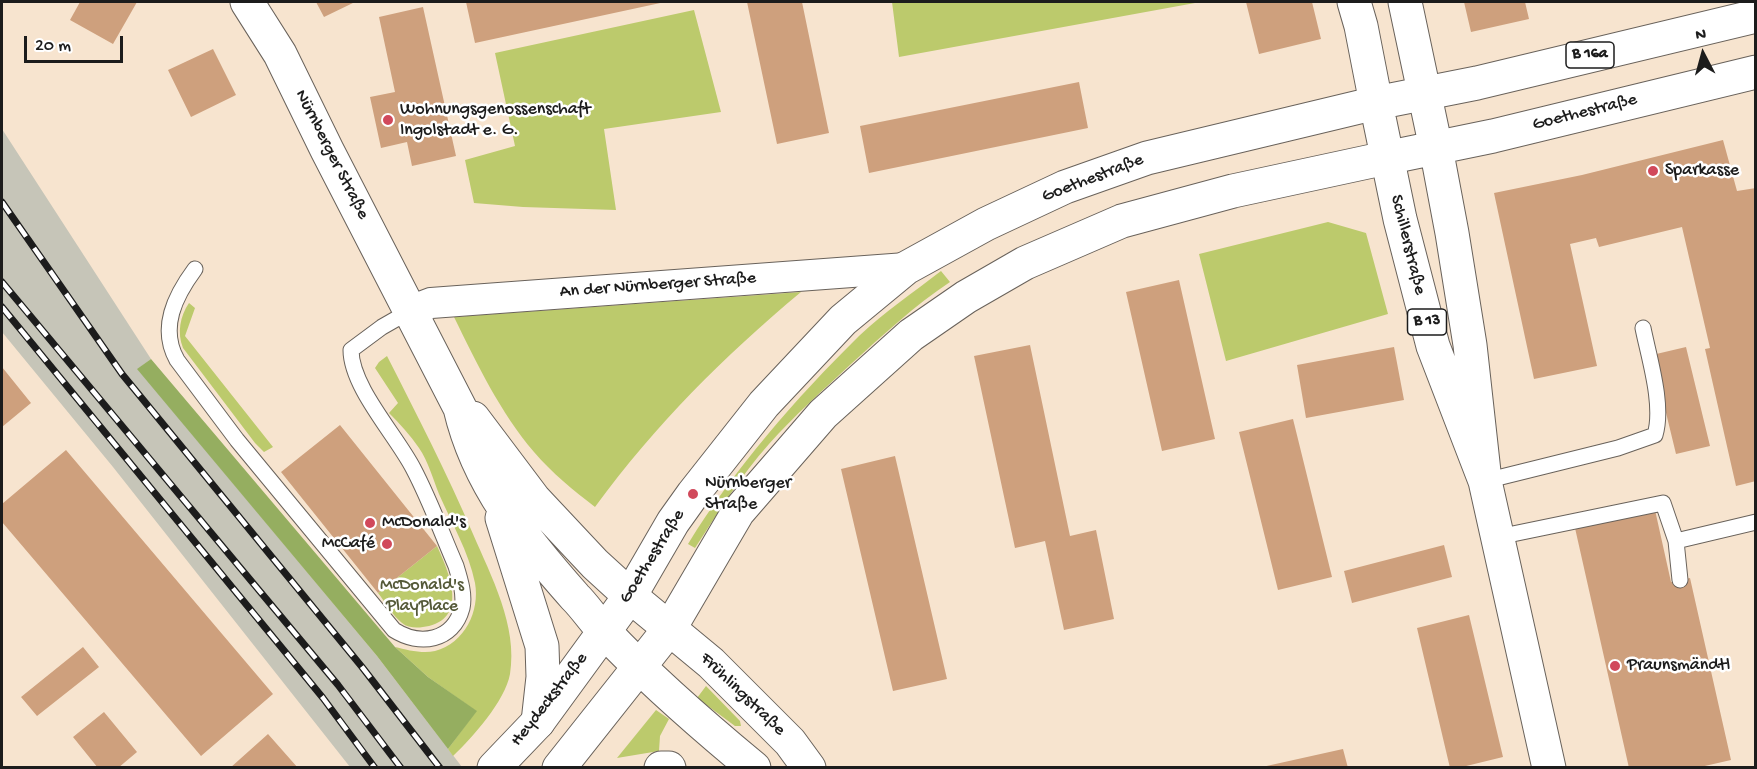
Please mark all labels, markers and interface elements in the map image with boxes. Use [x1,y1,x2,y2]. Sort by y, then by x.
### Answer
scale bar [27,24,126,62]
north arrow [1673,24,1733,84]
text: N [1695,26,1707,46]
text: 20 m [35,36,71,57]
road number: B 16a [1566,42,1614,68]
street label: Nürnberger Straße [289,87,373,223]
street label: Goethestraße [1531,90,1639,136]
place label: Wohnungsgenossenschaft Ingolstadt e. G. [400,99,591,142]
marker: Wohnungsgenossenschaft Ingolstadt e. G. [381,113,395,127]
street label: Goethestraße [1039,150,1147,208]
place label: Sparkasse [1665,160,1739,182]
marker: Sparkasse [1646,164,1660,178]
street label: Schillerstraße [1384,193,1430,297]
street label: An der Nürnberger Straße [559,268,757,304]
road number: B 13 [1408,309,1446,335]
place label: Nürnberger Straße [705,473,791,516]
marker: Nürnberger Straße [686,487,700,501]
street label: Goethestraße [616,506,690,608]
place label: McDonald's [382,512,466,534]
marker: McDonald's [363,516,377,530]
place label: McCafé [322,533,375,555]
marker: McCafé [380,537,394,551]
park label: McDonald's PlayPlace [380,575,464,618]
street label: Heydeckstraße [507,649,593,751]
street label: Frühlingstraße [695,649,789,741]
place label: Praunsmändtl [1627,655,1730,677]
marker: Praunsmändtl [1608,659,1622,673]

